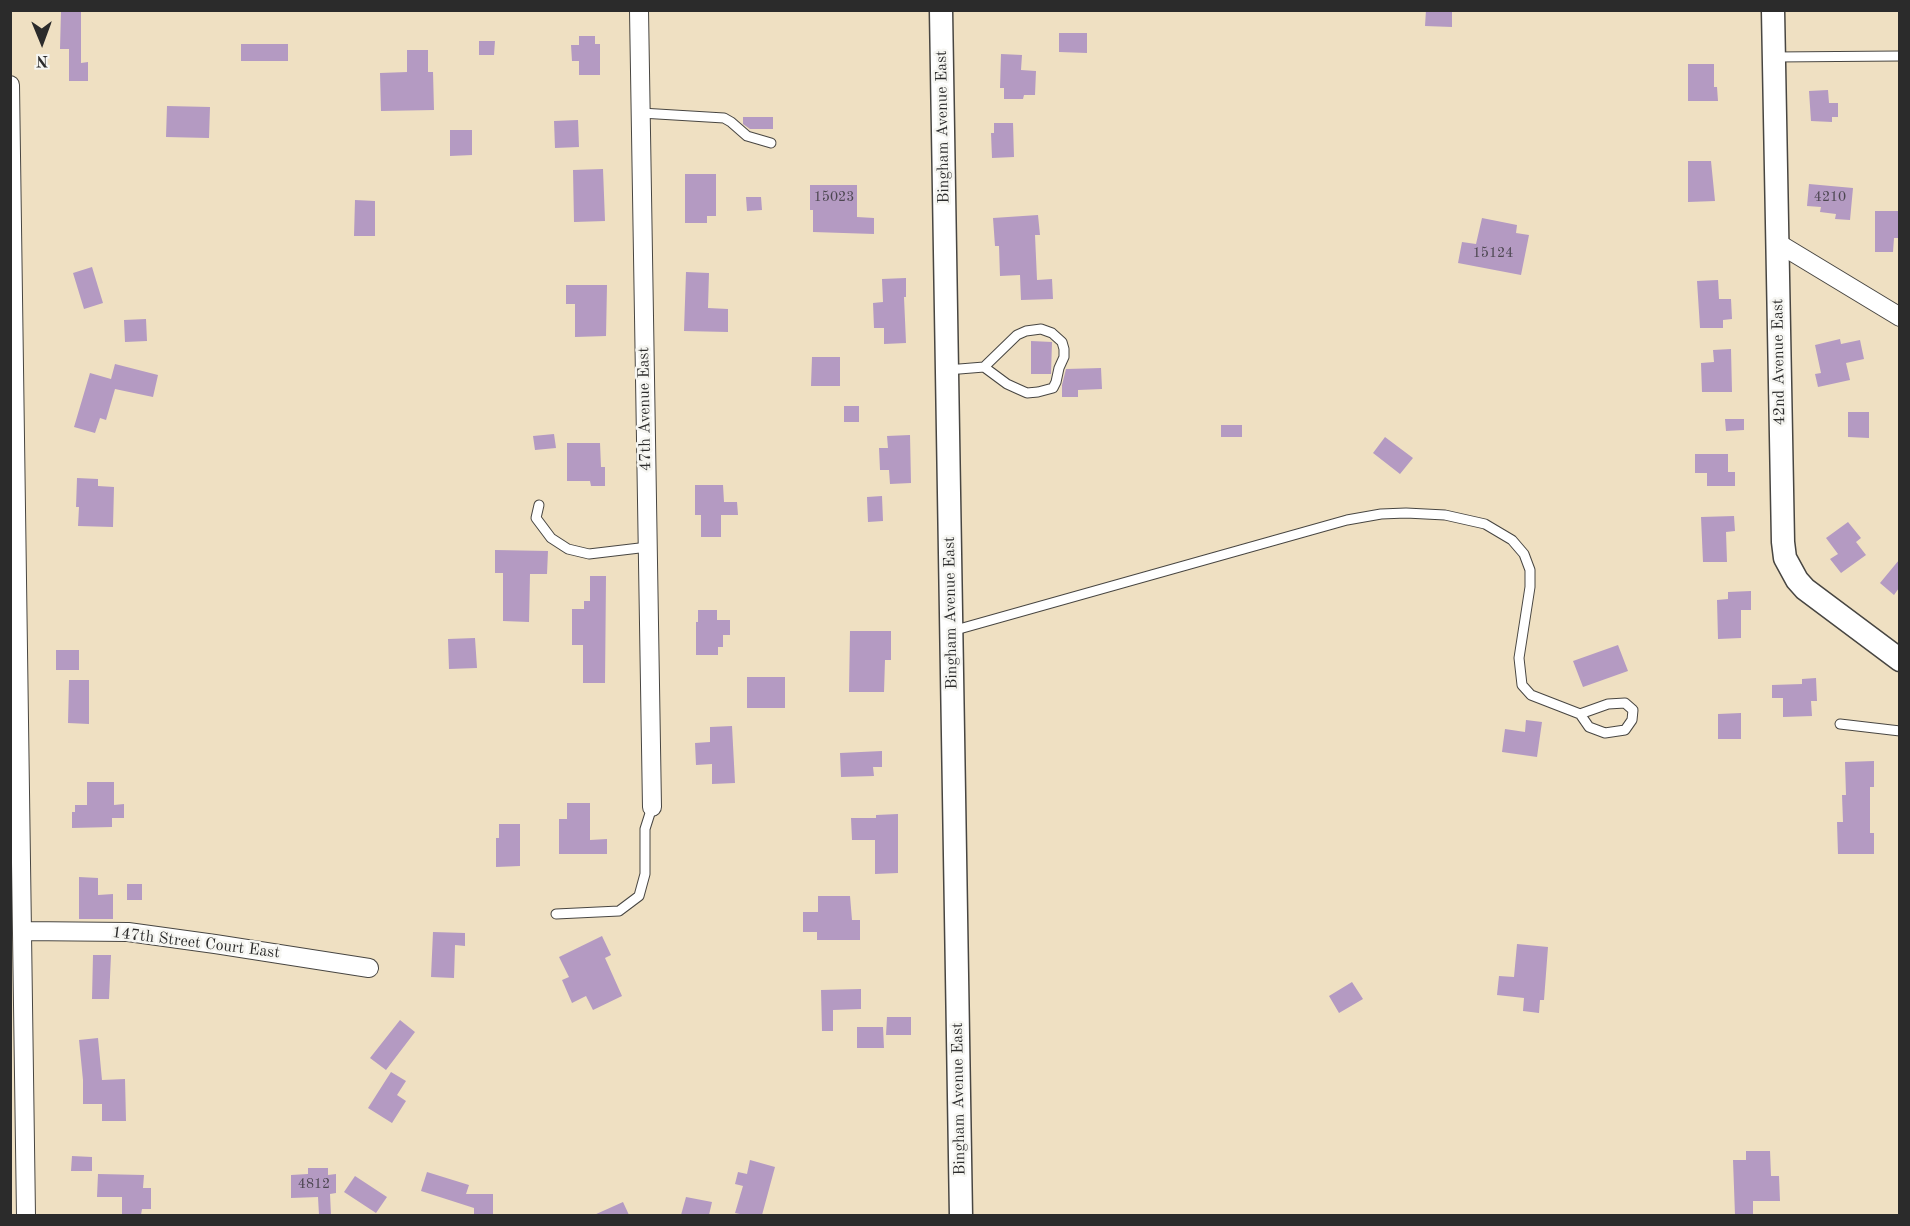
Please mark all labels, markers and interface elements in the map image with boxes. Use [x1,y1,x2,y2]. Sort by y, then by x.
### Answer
north arrow [12,12,72,72]
street label: Bingham Avenue East [932,50,954,204]
text: N [36,52,49,68]
house number: 15023 [814,189,854,205]
house number: 4210 [1814,189,1846,205]
house number: 15124 [1473,245,1513,261]
street label: 42nd Avenue East [1768,298,1790,426]
street label: 47th Avenue East [634,347,656,471]
street label: Bingham Avenue East [940,536,962,690]
street label: 147th Street Court East [111,923,281,963]
street label: Bingham Avenue East [948,1022,970,1176]
house number: 4812 [298,1176,330,1192]

